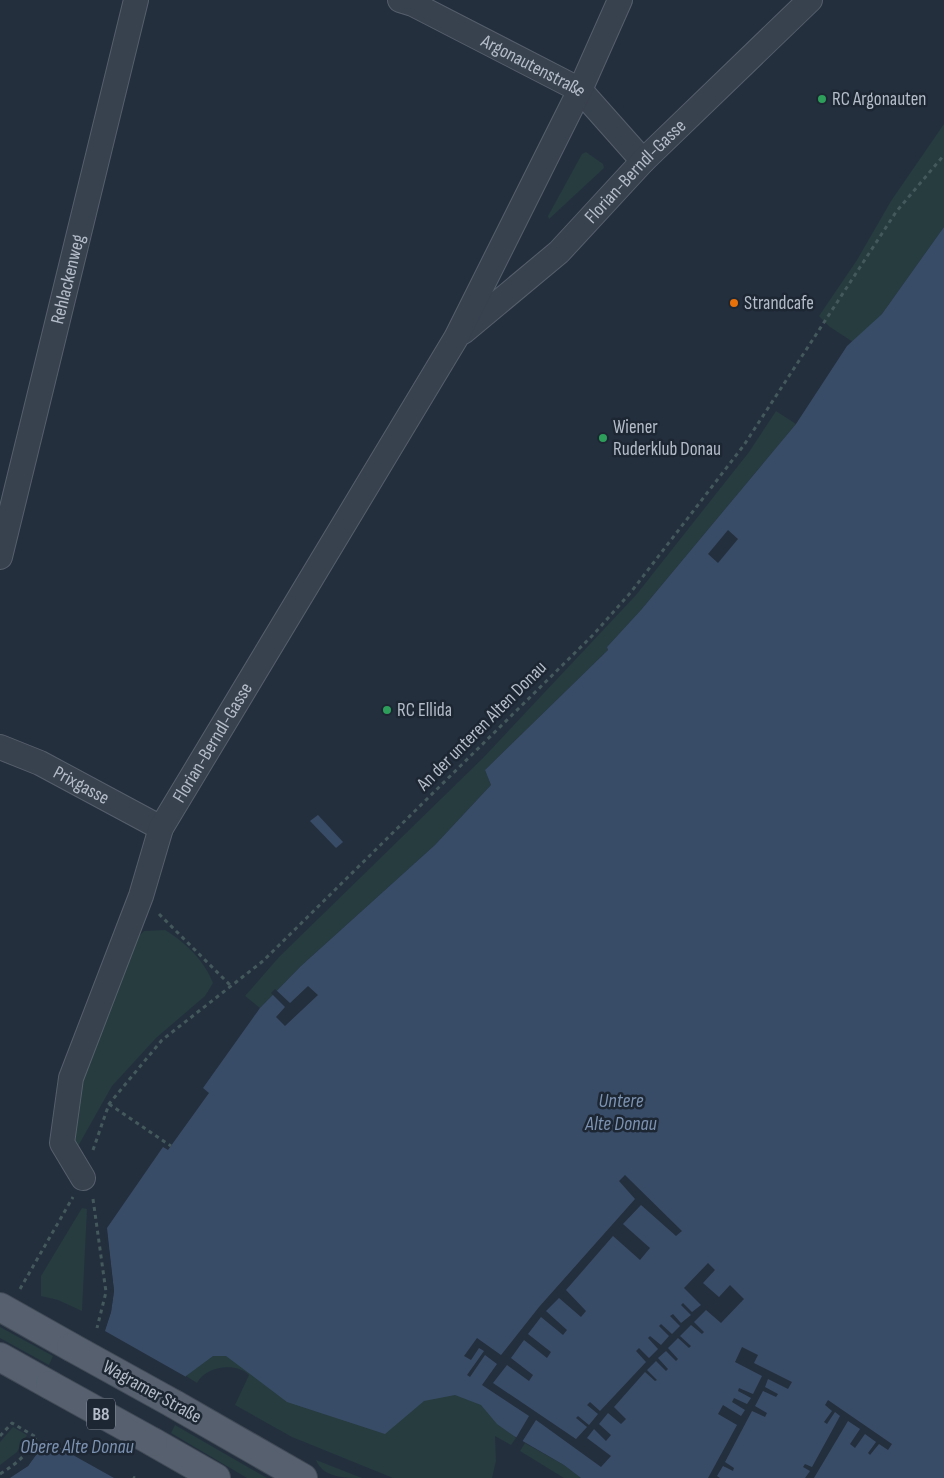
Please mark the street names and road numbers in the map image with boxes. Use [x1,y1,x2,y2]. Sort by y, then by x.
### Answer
street label: Argonautenstraße [476,29,592,101]
street label: Florian-Berndl-Gasse [580,114,691,228]
street label: Rehlackenweg [46,232,90,326]
street label: An der unteren Alten Donau [412,656,552,796]
street label: Florian-Berndl-Gasse [167,678,257,807]
street label: Prixgasse [49,761,113,810]
street label: Wagramer Straße [99,1355,205,1429]
road number: B8 [87,1398,115,1430]

